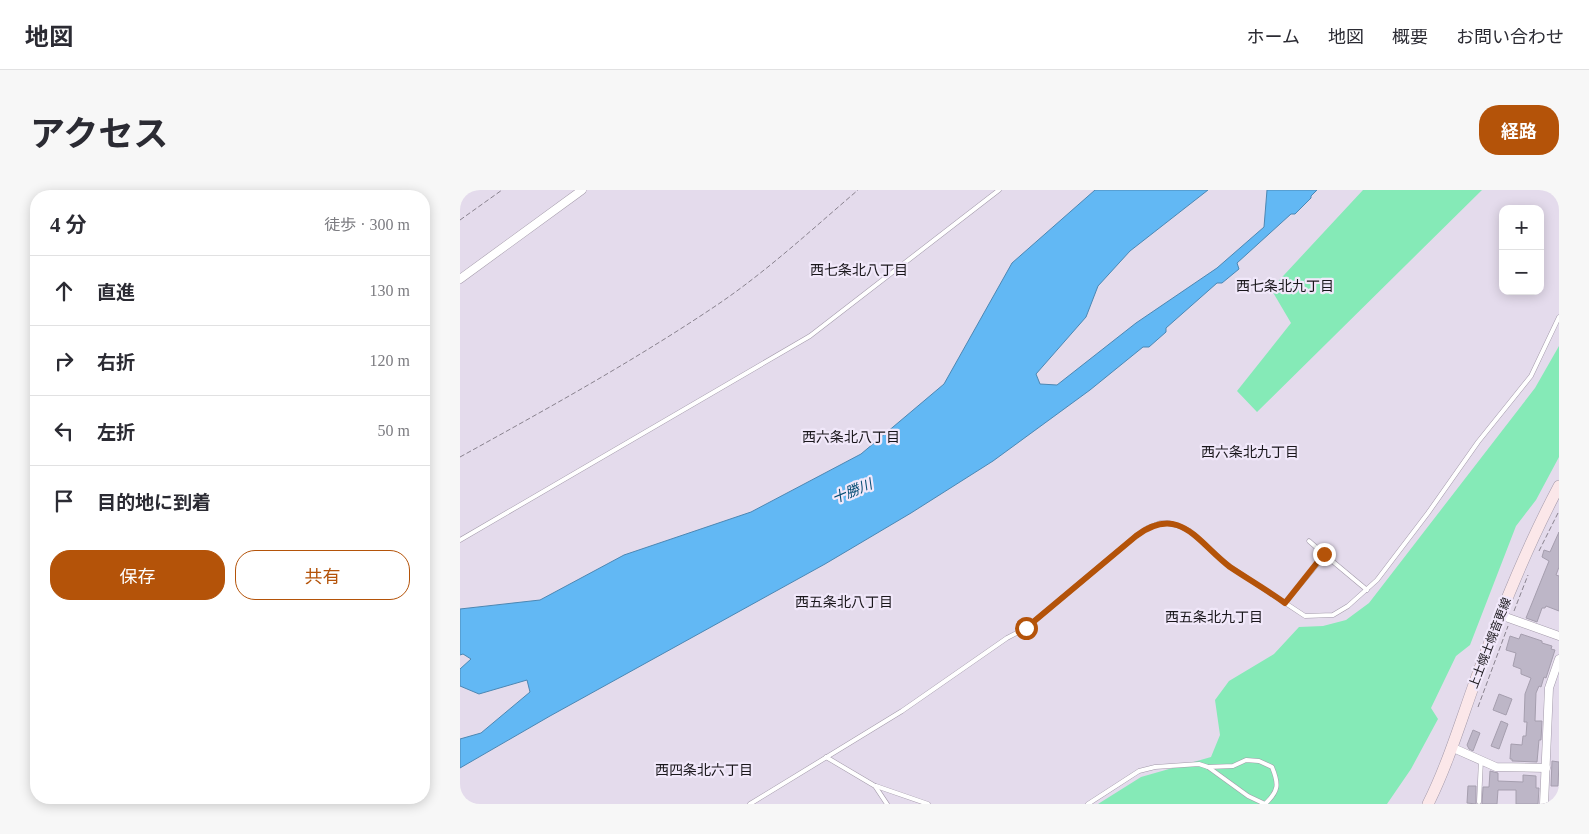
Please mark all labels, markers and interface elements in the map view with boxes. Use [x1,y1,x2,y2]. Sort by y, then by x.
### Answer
text: 地図 [25,24,73,50]
text: ホーム [1247,27,1300,47]
text: 地図 [1328,27,1364,47]
text: 概要 [1392,27,1428,47]
text: お問い合わせ [1456,27,1564,47]
button: 経路 [1479,105,1559,155]
text: アクセス [30,115,168,154]
map controls [1499,205,1544,295]
button: + [1499,205,1544,250]
text: 4 分 [50,213,87,237]
text: 徒歩 · 300 m [324,216,410,233]
button: − [1499,250,1544,295]
district label: 西七条北八丁目 [810,262,908,278]
icon: ahead [50,277,78,305]
district label: 西七条北九丁目 [1236,278,1334,294]
text: 直進 [97,282,135,303]
text: 130 m [370,282,410,299]
icon: right [50,347,78,375]
text: 右折 [97,352,135,373]
text: 120 m [370,352,410,369]
icon: left [50,417,78,445]
text: 左折 [97,422,135,443]
text: 50 m [378,422,410,439]
district label: 西六条北八丁目 [802,429,900,445]
district label: 西六条北九丁目 [1201,444,1299,460]
water label: 十勝川 [830,476,876,506]
icon: arrive [50,487,78,515]
text: 目的地に到着 [97,492,211,513]
route end [1313,543,1336,566]
button: 保存 [50,550,225,600]
button: 共有 [235,550,410,600]
district label: 西五条北八丁目 [795,594,893,610]
street label: 上士幌士幌音更線 [1466,596,1514,690]
district label: 西五条北九丁目 [1165,609,1263,625]
route start [1015,617,1038,640]
district label: 西四条北六丁目 [655,762,753,778]

